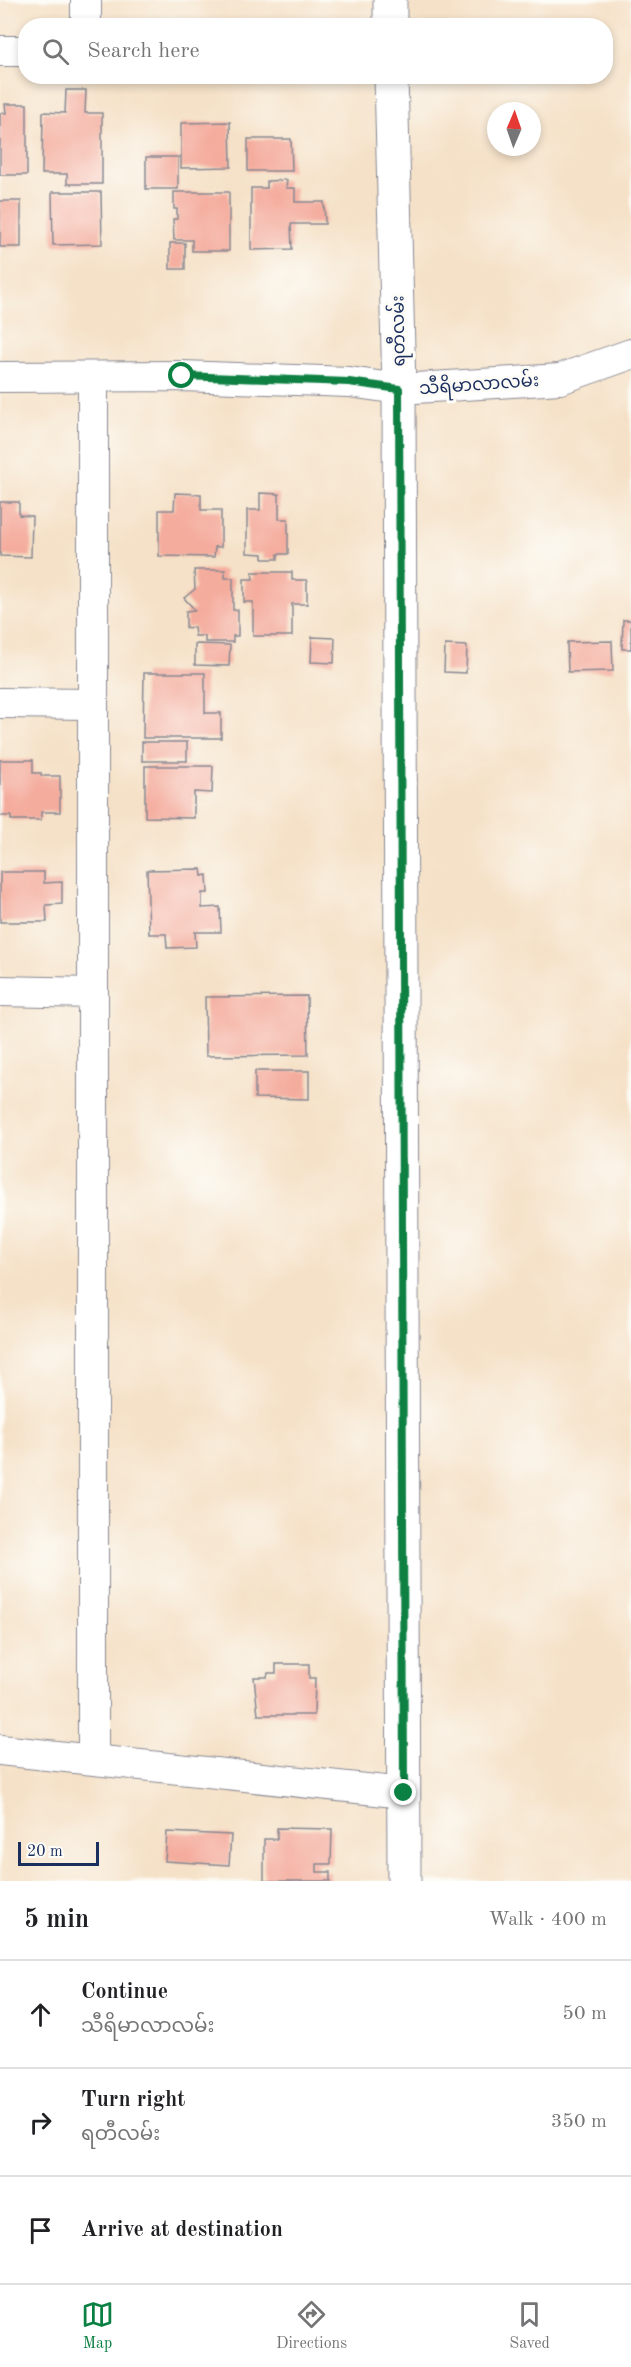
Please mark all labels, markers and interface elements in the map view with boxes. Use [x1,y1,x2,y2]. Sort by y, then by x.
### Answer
search box [18,18,613,84]
icon: search [39,35,72,68]
text: Search here [87,40,200,62]
north arrow [487,102,541,156]
street label: ရတီလမ်း [383,295,414,367]
route start [168,362,194,388]
street label: သီရိမာလာလမ်း [418,366,540,403]
route end [390,1779,416,1805]
scale bar [18,1839,99,1866]
text: 20 m [27,1844,63,1860]
text: 5 min [24,1907,89,1933]
text: Walk · 400 m [488,1910,607,1930]
text: Continue [81,1981,168,2003]
icon: ahead [24,1998,57,2031]
text: 50 m [562,2004,607,2024]
text: သီရိမာလာလမ်း [81,2017,215,2037]
text: Turn right [81,2089,185,2111]
icon: right [24,2106,57,2139]
text: 350 m [551,2112,607,2132]
text: ရတီလမ်း [81,2125,160,2145]
icon: arrive [24,2214,57,2247]
text: Arrive at destination [81,2219,283,2241]
tab: Map [81,2298,114,2354]
tab: Directions [276,2298,347,2354]
tab: Saved [509,2298,550,2354]

